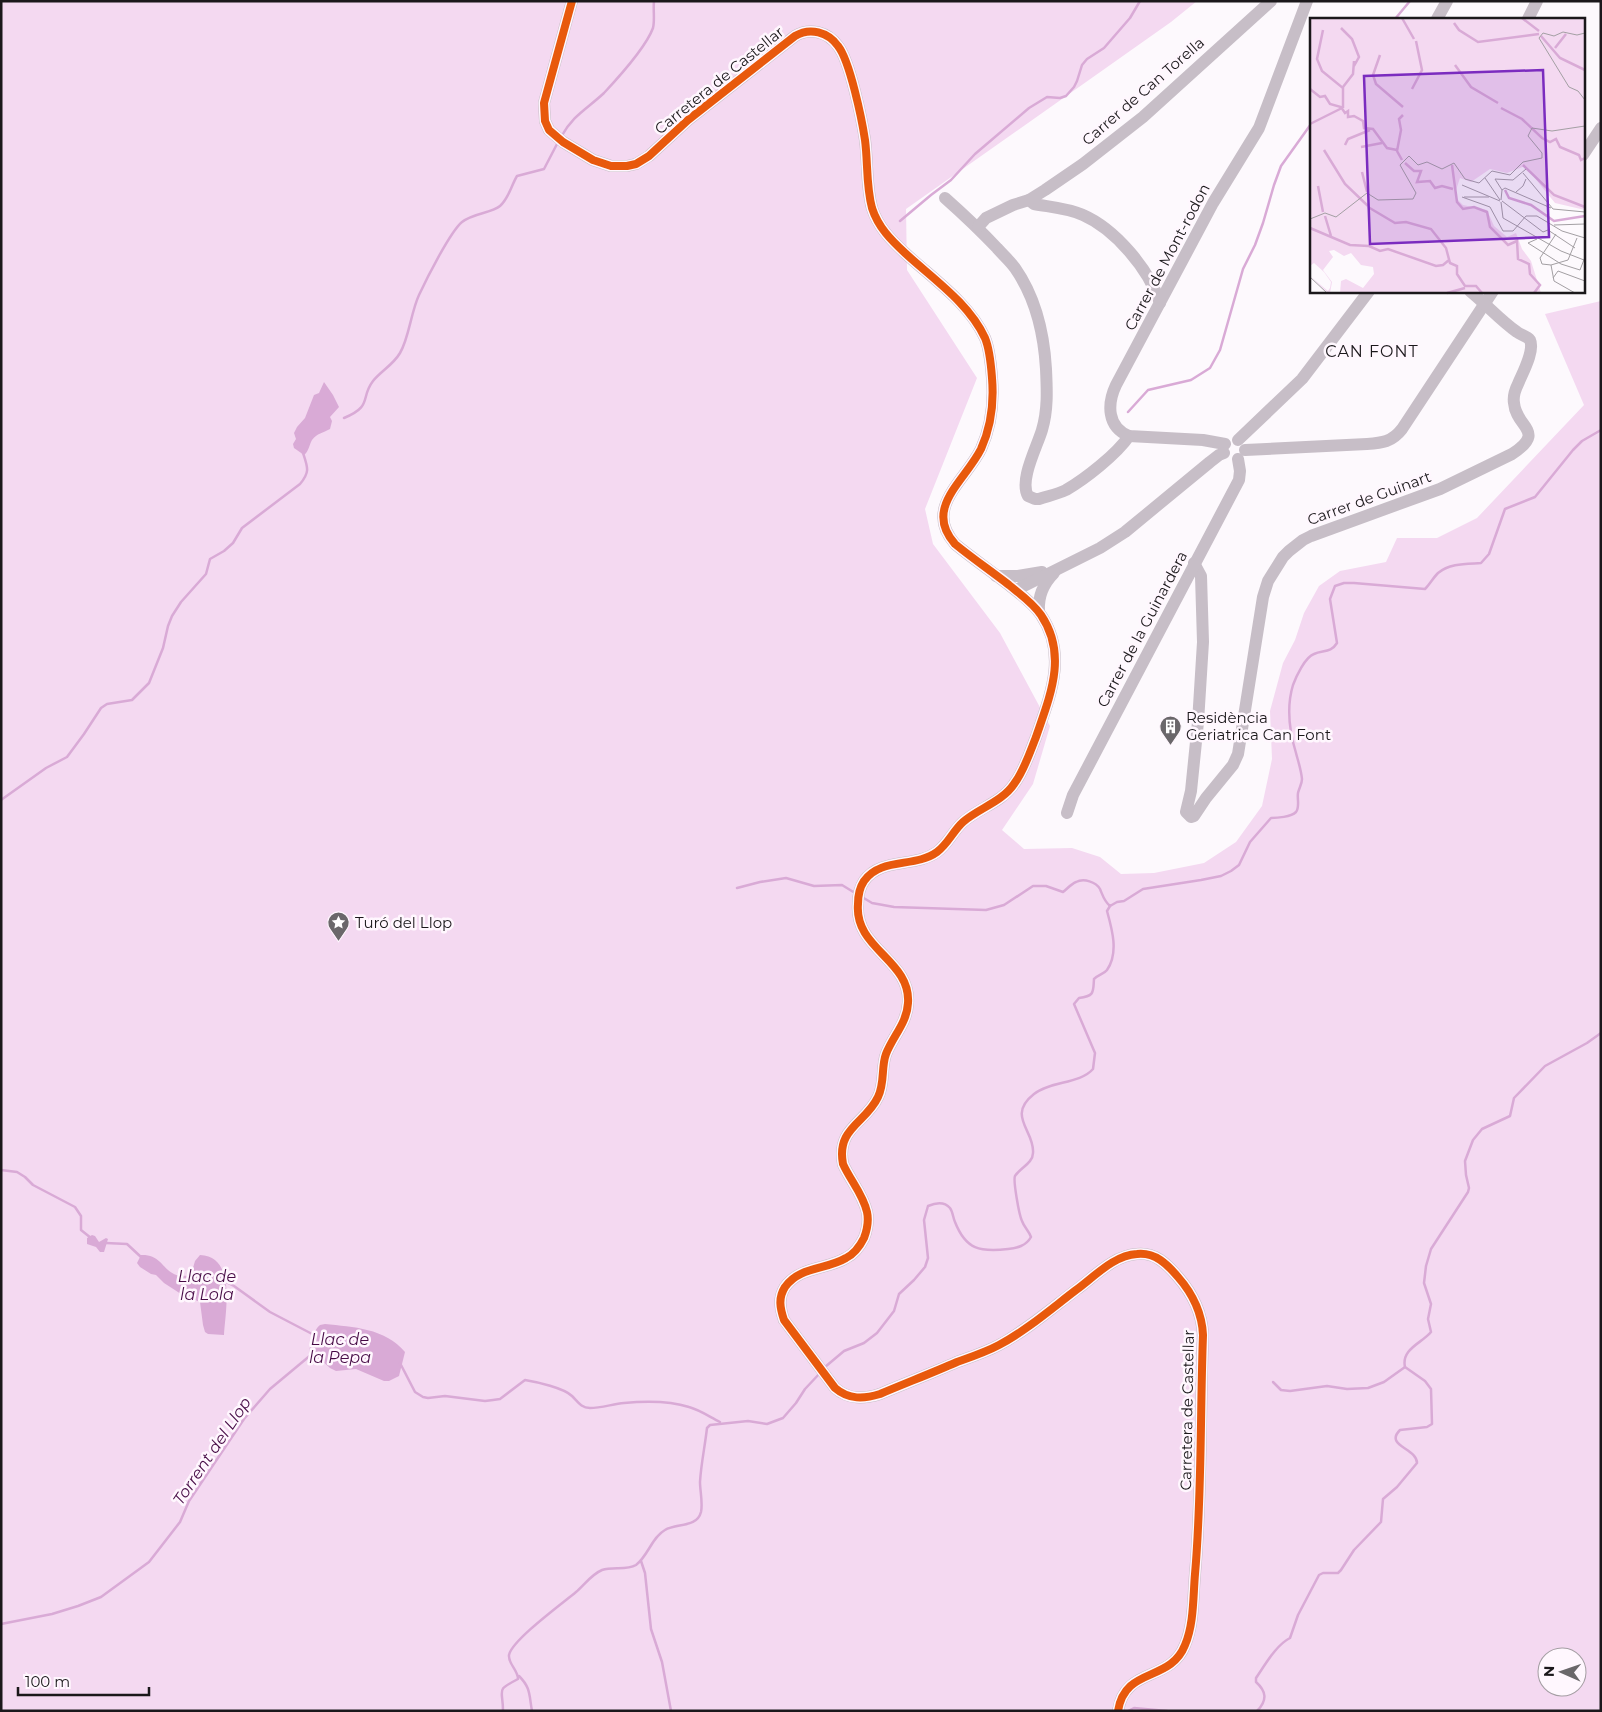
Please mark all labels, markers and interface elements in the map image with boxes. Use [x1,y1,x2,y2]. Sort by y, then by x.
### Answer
inset map [1310,18,1584,292]
street label: Carretera de Castellar [651,22,787,138]
street label: Carrer de Can Torella [1078,33,1208,149]
street label: Carrer de Mont-rodon [1120,180,1214,334]
district label: CAN FONT [1325,342,1419,361]
street label: Carrer de Guinart [1305,467,1433,529]
street label: Carrer de la Guinardera [1093,548,1191,710]
place label: Residència Geriatrica Can Font [1186,708,1331,744]
building icon: Residència Geriatrica Can Font [1158,714,1182,745]
place icon: Turó del Llop [327,910,351,941]
place label: Turó del Llop [355,913,452,932]
water label: Llac de la Lola [178,1267,236,1304]
street label: Carretera de Castellar [1176,1329,1198,1491]
water label: Llac de la Pepa [309,1330,371,1367]
water label: Torrent del Llop [169,1393,255,1508]
north arrow [1537,1647,1587,1697]
scale bar [18,1664,149,1696]
text: N [1540,1666,1558,1678]
text: 100 m [25,1672,70,1691]

